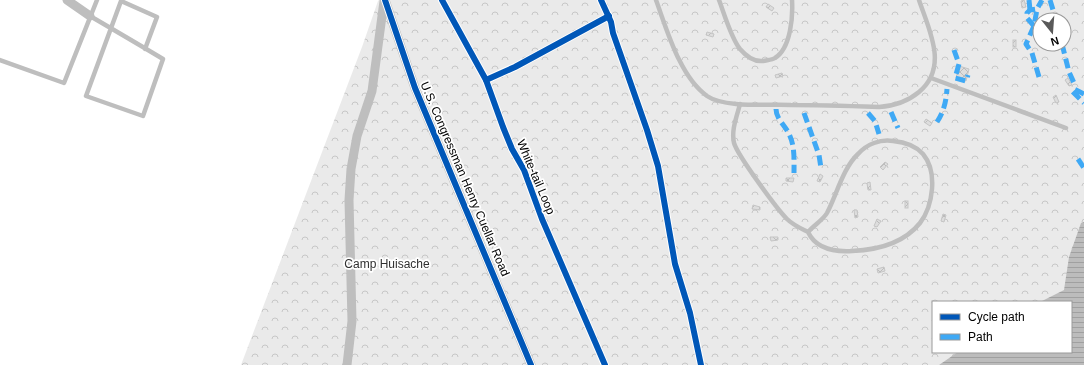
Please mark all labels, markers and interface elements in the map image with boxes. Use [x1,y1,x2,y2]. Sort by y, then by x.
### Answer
north arrow [1032,12,1072,52]
text: N [1049,35,1060,48]
street label: U.S. Congressman Henry Cuellar Road [418,80,512,278]
street label: White-tail Loop [514,137,558,217]
park label: Camp Huisache [344,257,430,271]
legend [932,301,1072,353]
text: Cycle path [968,310,1025,324]
text: Path [968,330,993,344]

